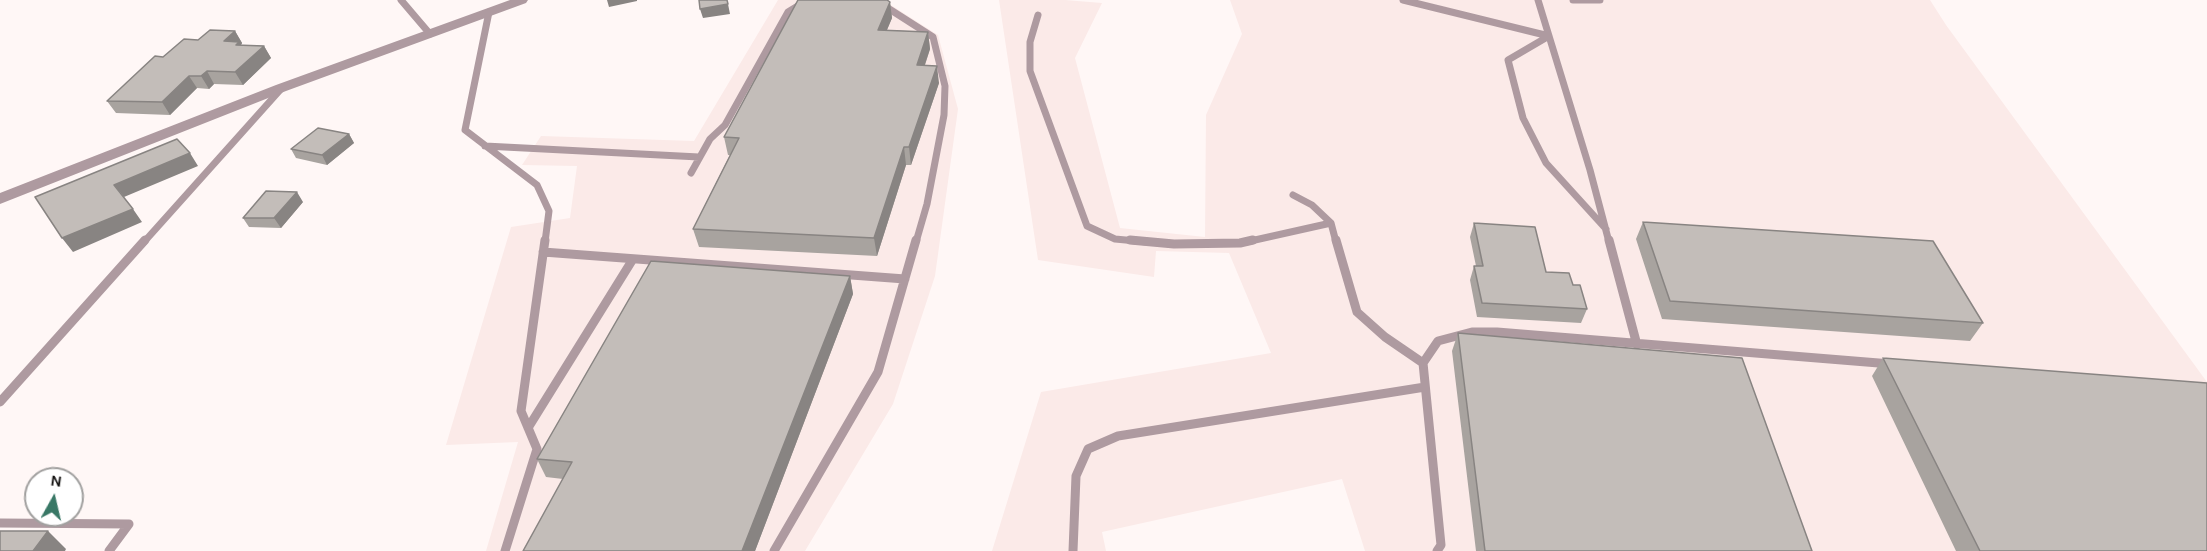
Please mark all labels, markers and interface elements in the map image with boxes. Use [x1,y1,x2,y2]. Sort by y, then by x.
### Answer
north arrow [24,467,84,527]
text: N [49,470,63,491]

